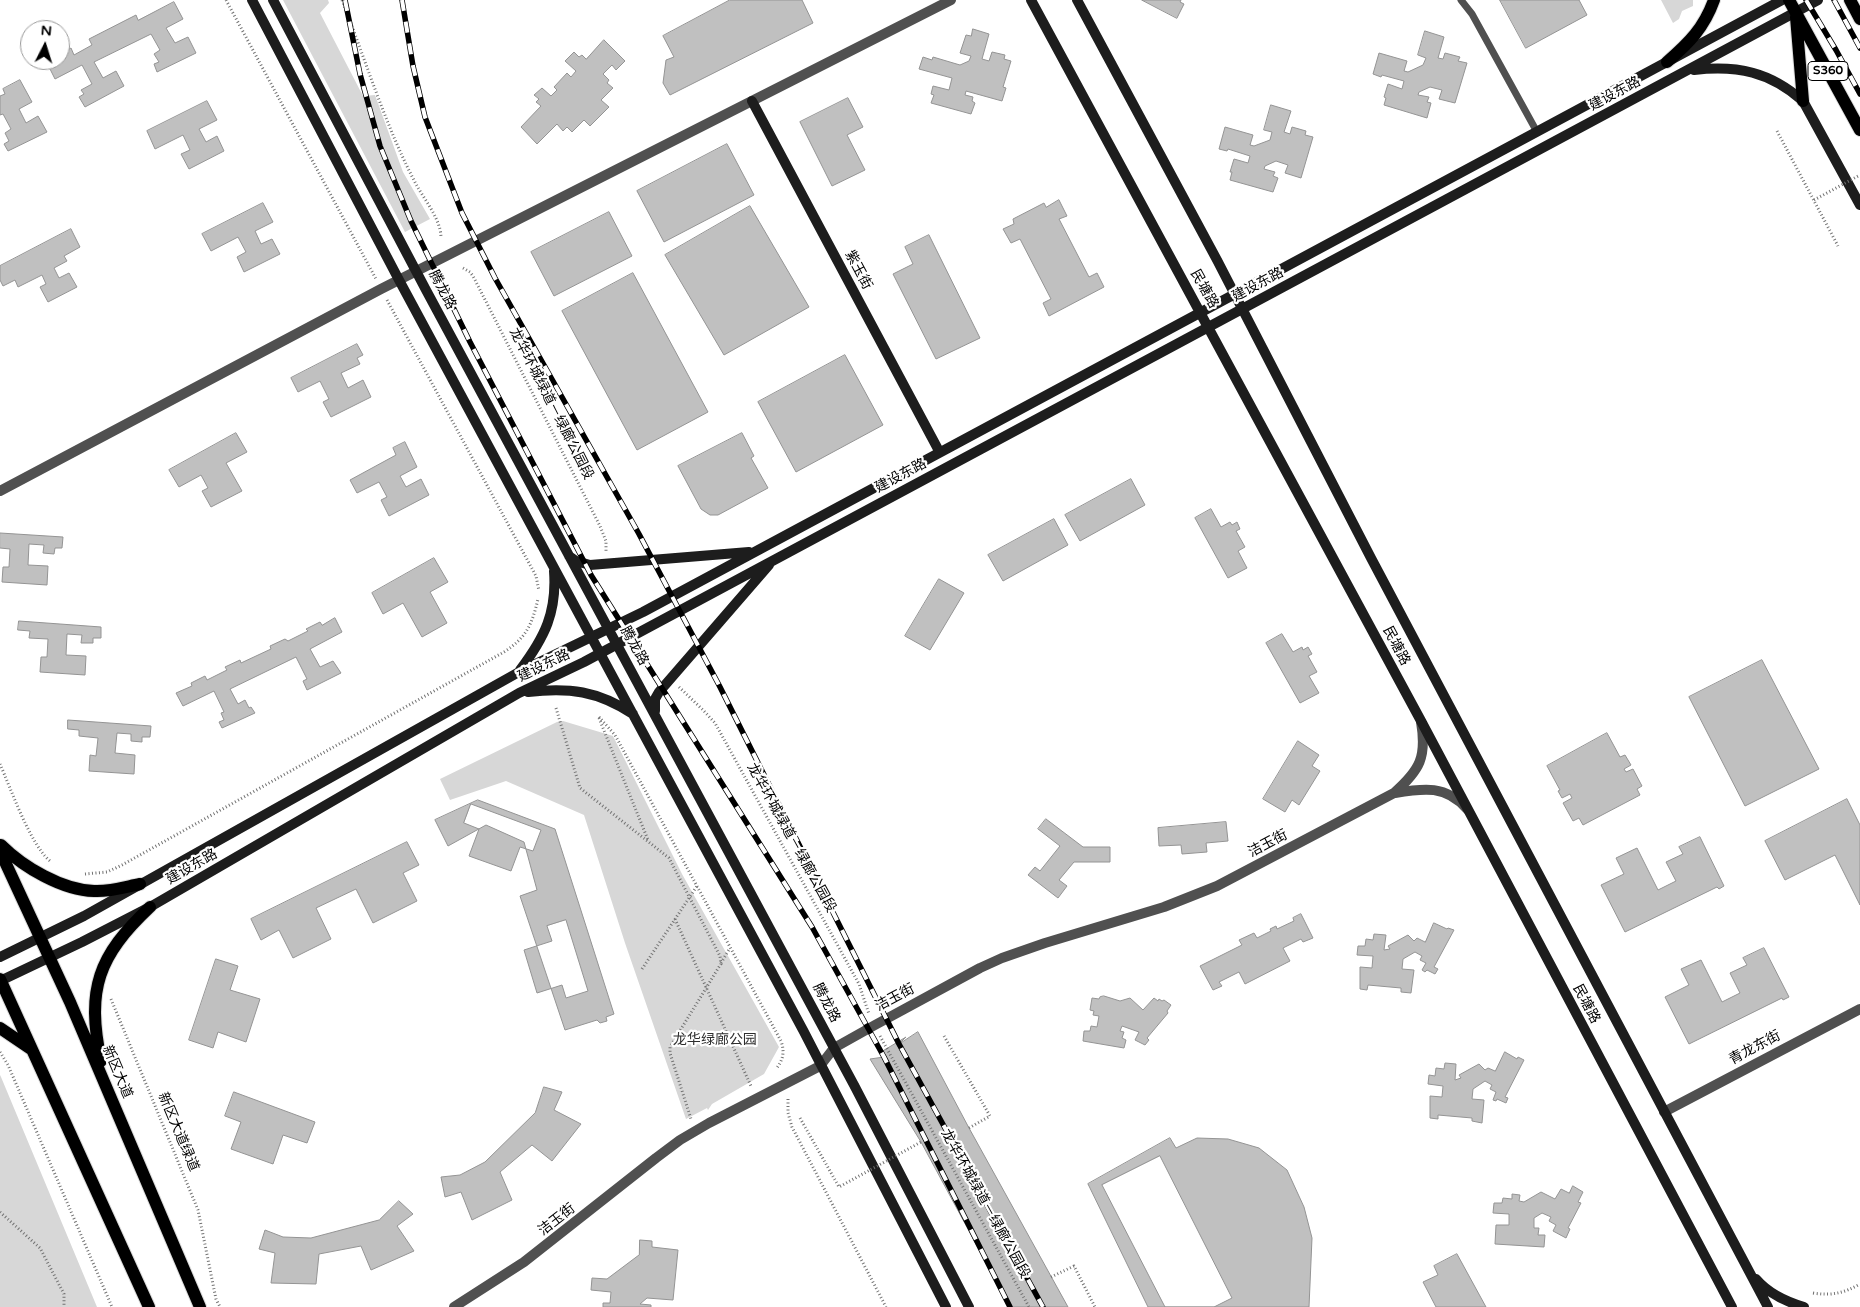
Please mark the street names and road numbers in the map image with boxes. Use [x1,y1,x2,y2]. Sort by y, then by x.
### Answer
road number: S360 [1808,61,1848,80]
street label: 建设东路 [1586,73,1644,115]
street label: 紫玉街 [841,248,875,292]
street label: 建设东路 [1229,264,1287,306]
street label: 民塘路 [1186,267,1222,311]
street label: 腾龙路 [425,268,459,312]
street label: 龙华环城绿道－绿廊公园段 [505,325,597,483]
street label: 建设东路 [872,455,930,497]
street label: 腾龙路 [616,624,652,668]
street label: 民塘路 [1379,624,1413,668]
street label: 建设东路 [515,646,573,686]
street label: 龙华环城绿道－绿廊公园段 [743,760,839,916]
street label: 洁玉街 [1246,827,1290,861]
street label: 建设东路 [164,846,220,888]
street label: 腾龙路 [809,981,843,1025]
street label: 洁玉街 [873,981,917,1015]
street label: 民塘路 [1569,982,1603,1026]
street label: 青龙东街 [1726,1027,1784,1069]
street label: 新区大道 [98,1043,136,1101]
street label: 新区大道绿道 [154,1090,202,1174]
street label: 龙华环城绿道－绿廊公园段 [937,1126,1033,1282]
street label: 洁玉街 [535,1200,579,1240]

